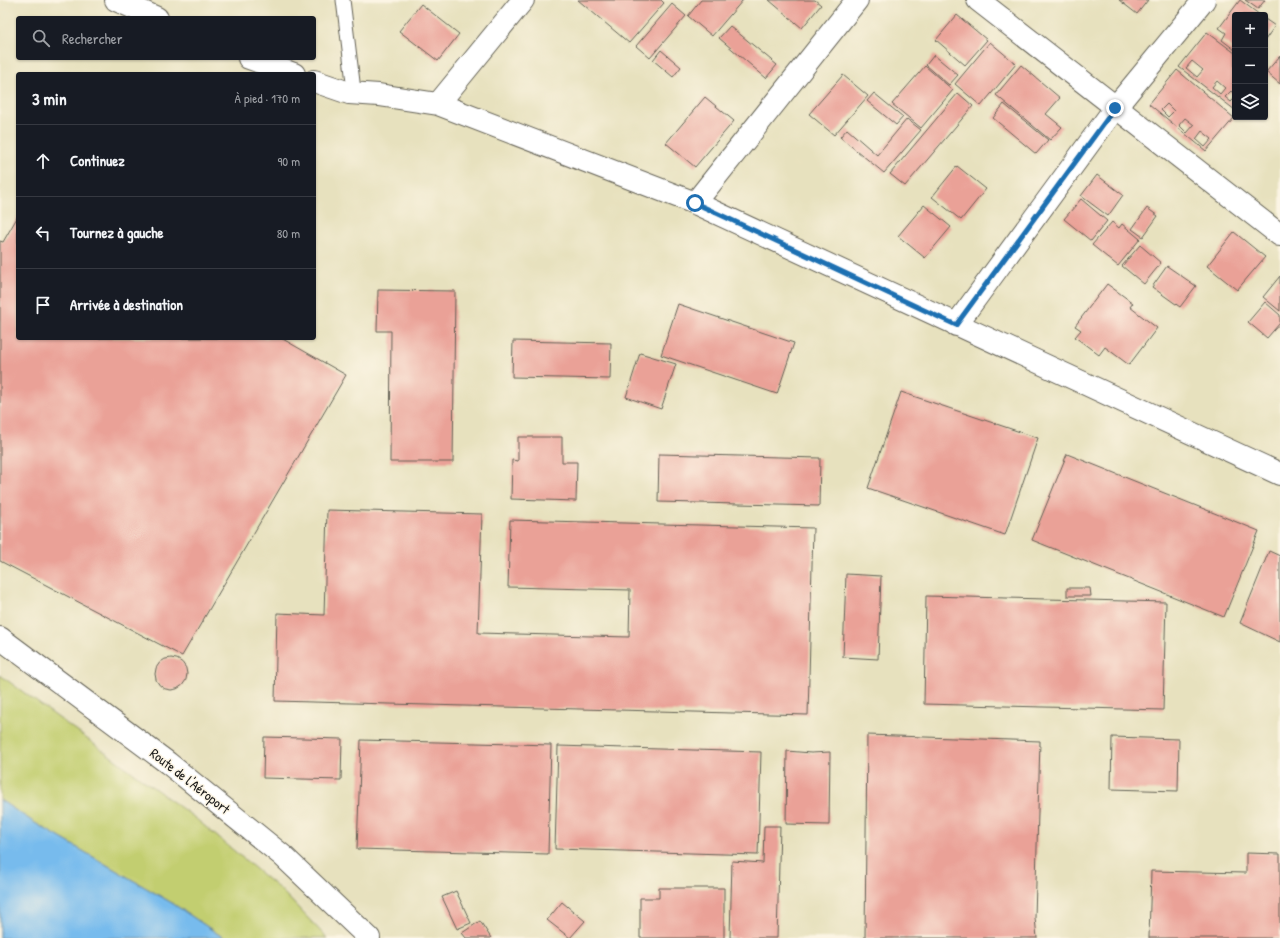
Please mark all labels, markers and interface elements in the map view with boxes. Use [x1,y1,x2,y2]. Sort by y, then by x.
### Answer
map controls [1232,12,1268,120]
button: + [1232,12,1268,48]
search box [16,16,316,60]
icon: search [30,27,52,49]
text: Rechercher [62,28,123,49]
button: − [1232,48,1268,84]
button: layers [1232,84,1268,120]
text: 3 min [32,87,67,110]
text: À pied · 170 m [235,89,300,107]
route end [1106,99,1124,117]
icon: ahead [32,150,54,172]
text: Continuez [70,150,125,171]
text: 90 m [278,152,300,170]
route start [686,194,704,212]
icon: left [32,222,54,244]
text: Tournez à gauche [70,222,163,243]
text: 80 m [277,224,300,242]
icon: arrive [32,294,54,316]
text: Arrivée à destination [70,294,183,315]
street label: Route de l'Aéroport [146,743,234,819]

